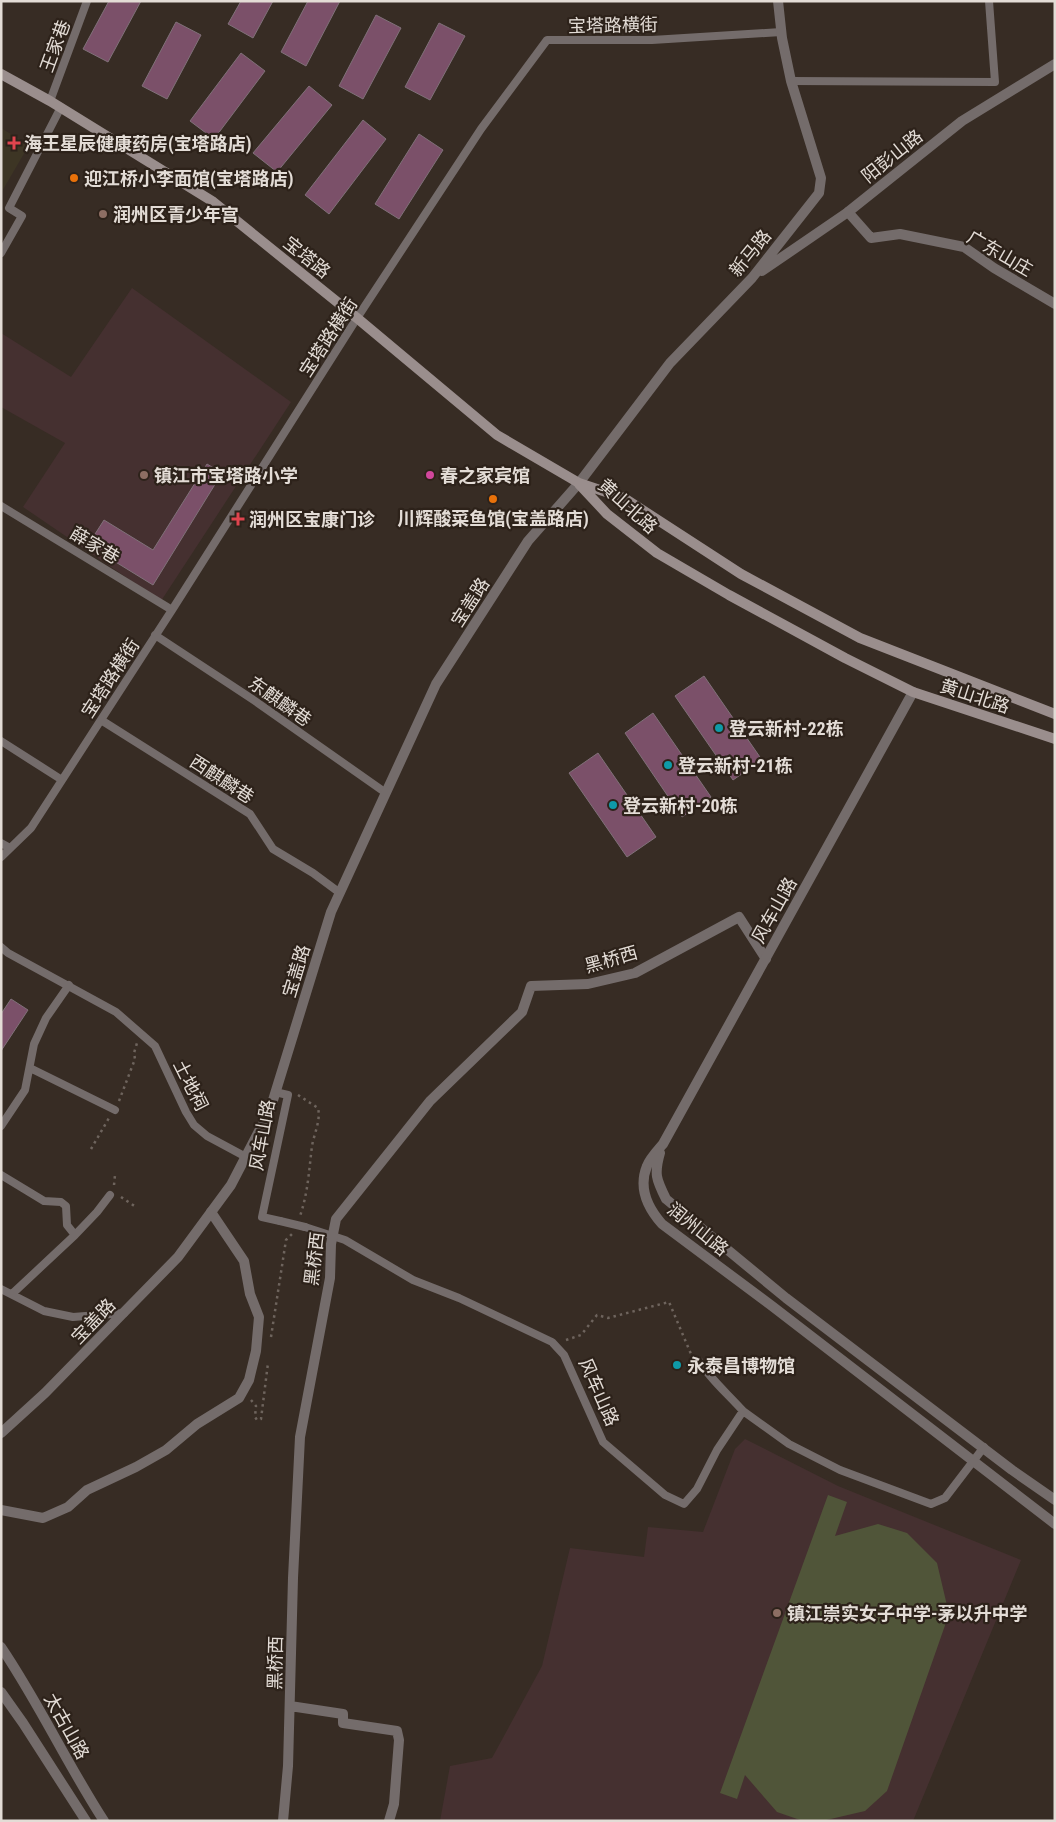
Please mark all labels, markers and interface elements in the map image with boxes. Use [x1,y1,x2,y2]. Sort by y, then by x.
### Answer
street label: 宝塔路横街 [568,14,658,36]
street label: 王家巷 [36,17,74,75]
street label: 阳彭山路 [857,125,927,187]
place label: 海王星辰健康药房(宝塔路店) [24,133,252,155]
marker: 海王星辰健康药房(宝塔路店) [8,137,20,149]
place label: 迎江桥小李面馆(宝塔路店) [84,168,294,190]
marker: 迎江桥小李面馆(宝塔路店) [68,172,80,184]
place label: 润州区青少年宫 [113,204,239,225]
marker: 润州区青少年宫 [97,208,109,220]
street label: 新马路 [725,225,775,281]
street label: 广东山庄 [964,226,1036,280]
street label: 宝塔路 [279,232,335,282]
street label: 宝塔路横街 [295,294,361,380]
place label: 镇江市宝塔路小学 [154,465,298,486]
place label: 春之家宾馆 [440,465,530,486]
marker: 镇江市宝塔路小学 [138,469,150,481]
marker: 春之家宾馆 [424,469,436,481]
street label: 黄山北路 [594,474,662,538]
marker: 川辉酸菜鱼馆(宝盖路店) [487,493,499,505]
place label: 川辉酸菜鱼馆(宝盖路店) [397,508,589,530]
place label: 润州区宝康门诊 [249,509,375,530]
marker: 润州区宝康门诊 [231,512,245,526]
street label: 薛家巷 [66,522,124,568]
street label: 宝盖路 [446,574,494,630]
street label: 宝塔路横街 [77,635,143,721]
street label: 东麒麟巷 [244,672,316,730]
street label: 黄山北路 [938,675,1012,717]
place label: 登云新村-22栋 [729,718,844,739]
marker: 登云新村-22栋 [713,722,725,734]
street label: 西麒麟巷 [186,751,258,807]
place label: 登云新村-21栋 [678,755,793,776]
marker: 登云新村-21栋 [662,759,674,771]
place label: 登云新村-20栋 [623,795,738,816]
marker: 登云新村-20栋 [607,799,619,811]
street label: 风车山路 [747,873,801,947]
street label: 黑桥西 [582,941,640,977]
street label: 宝盖路 [278,942,314,1000]
street label: 土地祠 [169,1056,213,1114]
street label: 风车山路 [245,1098,279,1172]
street label: 润州山路 [663,1198,733,1260]
street label: 黑桥西 [300,1231,328,1287]
street label: 宝盖路 [67,1294,119,1348]
street label: 风车山路 [575,1355,623,1429]
place label: 永泰昌博物馆 [687,1355,795,1376]
marker: 永泰昌博物馆 [671,1359,683,1371]
place label: 镇江崇实女子中学-茅以升中学 [787,1603,1028,1624]
marker: 镇江崇实女子中学-茅以升中学 [771,1607,783,1619]
street label: 黑桥西 [264,1636,286,1690]
street label: 太古山路 [40,1689,94,1763]

